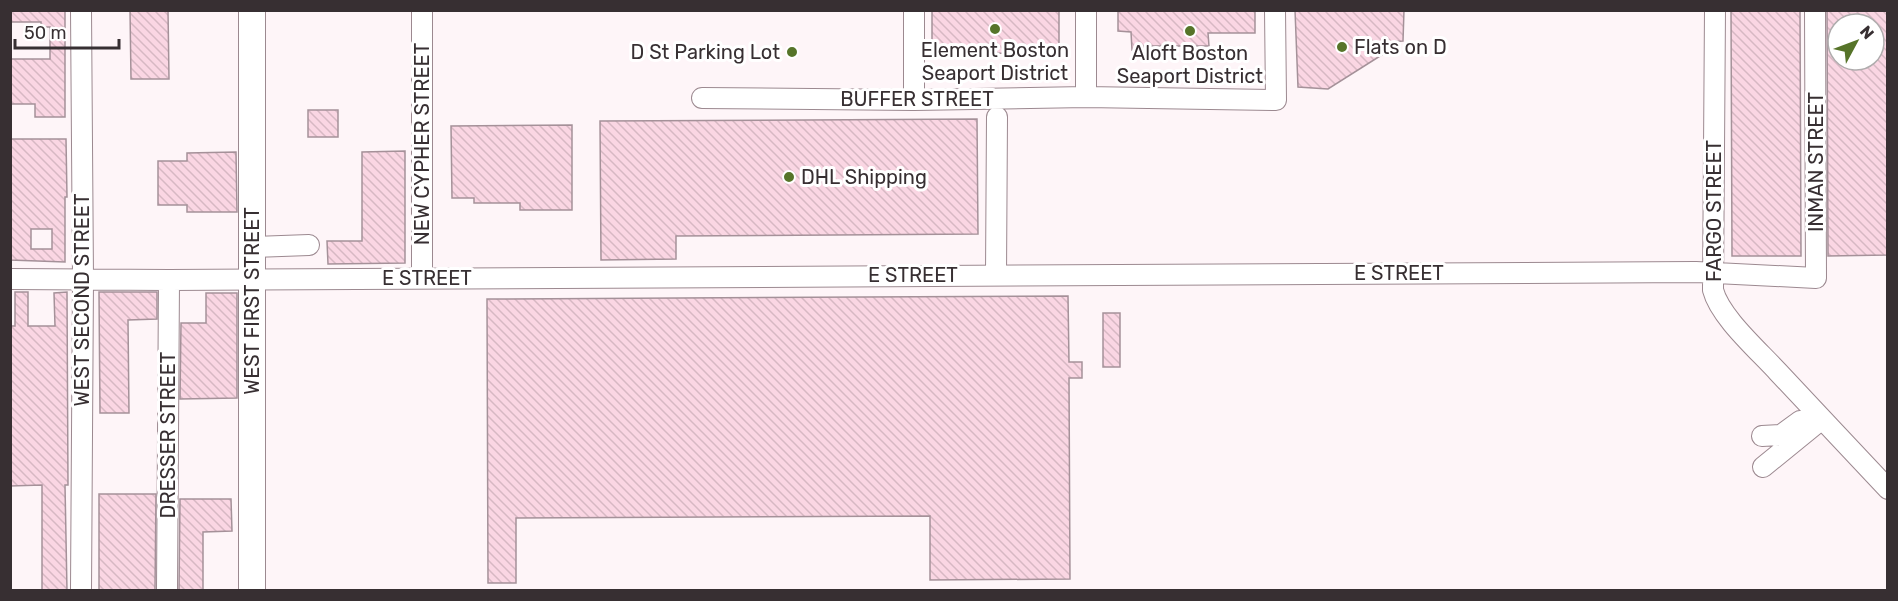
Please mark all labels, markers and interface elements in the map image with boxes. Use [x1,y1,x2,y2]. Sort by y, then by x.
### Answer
scale bar [15,12,118,50]
north arrow [1826,12,1886,72]
text: 50 m [24,22,67,44]
marker: Element Boston Seaport District [988,22,1002,36]
text: N [1856,22,1878,43]
marker: Aloft Boston Seaport District [1183,24,1197,38]
place label: Flats on D [1354,35,1447,59]
place label: Element Boston Seaport District [921,38,1069,85]
place label: D St Parking Lot [631,40,780,64]
marker: Flats on D [1335,40,1349,54]
place label: Aloft Boston Seaport District [1117,41,1263,88]
street label: NEW CYPHER STREET [410,42,434,245]
marker: D St Parking Lot [785,45,799,59]
street label: BUFFER STREET [840,87,994,111]
street label: INMAN STREET [1804,91,1828,232]
street label: FARGO STREET [1702,140,1726,282]
place label: DHL Shipping [801,165,927,189]
marker: DHL Shipping [782,170,796,184]
street label: WEST SECOND STREET [70,193,94,407]
street label: WEST FIRST STREET [240,207,264,395]
street label: E STREET [1354,261,1444,285]
street label: E STREET [868,263,958,287]
street label: E STREET [382,266,472,290]
street label: DRESSER STREET [156,351,180,518]

